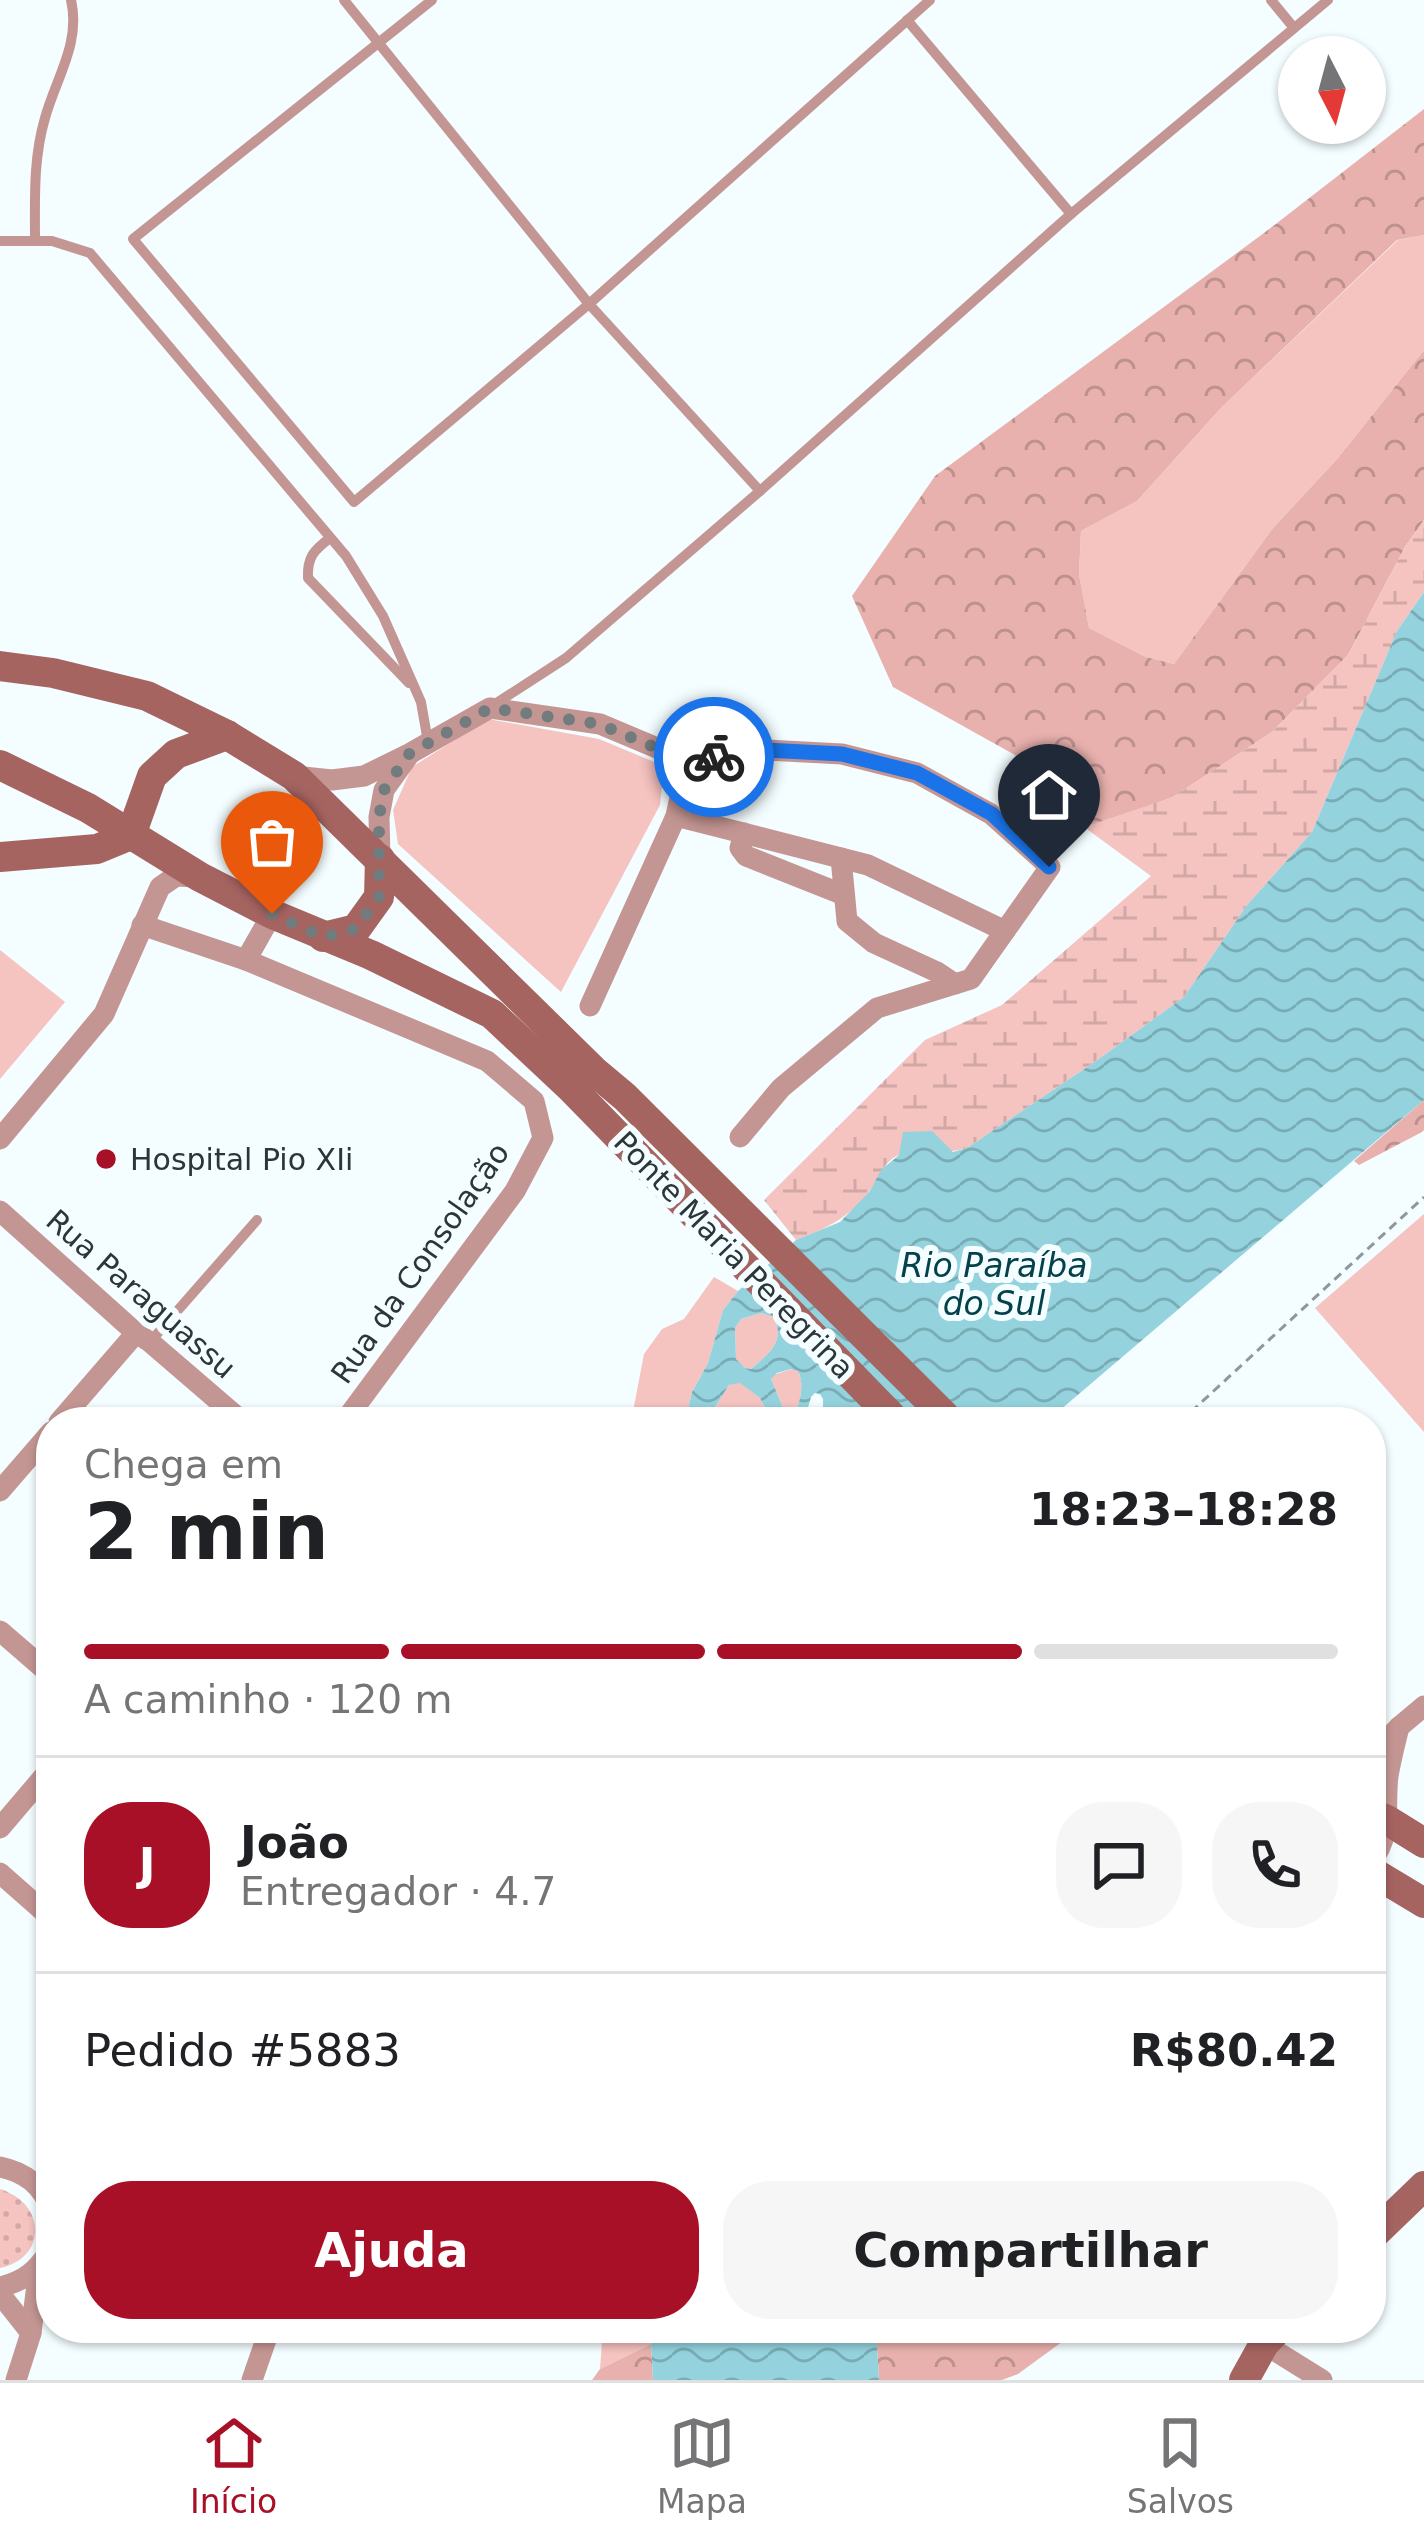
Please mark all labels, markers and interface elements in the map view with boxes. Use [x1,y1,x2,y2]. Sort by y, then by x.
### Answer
north arrow [1278,36,1386,144]
map controls [1278,36,1386,144]
courier [654,697,774,817]
icon: bike [681,724,747,790]
pin [998,744,1100,867]
icon: home [1016,762,1082,828]
pin [221,791,323,914]
icon: bag [239,809,305,875]
street label: Ponte Maria Peregrina [607,1124,861,1386]
street label: Rua da Consolação [324,1136,516,1390]
place label: Hospital Pio XIi [130,1142,353,1177]
marker: Hospital Pio XIi [93,1146,119,1172]
street label: Rua Paraguassu [39,1202,243,1386]
water label: Rio Paraíba do Sul [900,1246,1088,1323]
text: Chega em [84,1442,283,1487]
text: 18:23–18:28 [1029,1483,1338,1536]
text: 2 min [84,1487,329,1577]
text: A caminho · 120 m [84,1677,453,1722]
button: chat [1056,1802,1182,1928]
button: phone [1212,1802,1338,1928]
text: João [240,1816,349,1869]
text: J [139,1838,155,1891]
text: Entregador · 4.7 [240,1869,556,1914]
text: Pedido #5883 [84,2024,401,2077]
text: R$80.42 [1130,2024,1338,2077]
button: Ajuda [84,2181,699,2319]
button: Compartilhar [723,2181,1338,2319]
tab: Início [190,2410,277,2521]
tab: Mapa [657,2410,747,2521]
tab: Salvos [1127,2410,1234,2521]

